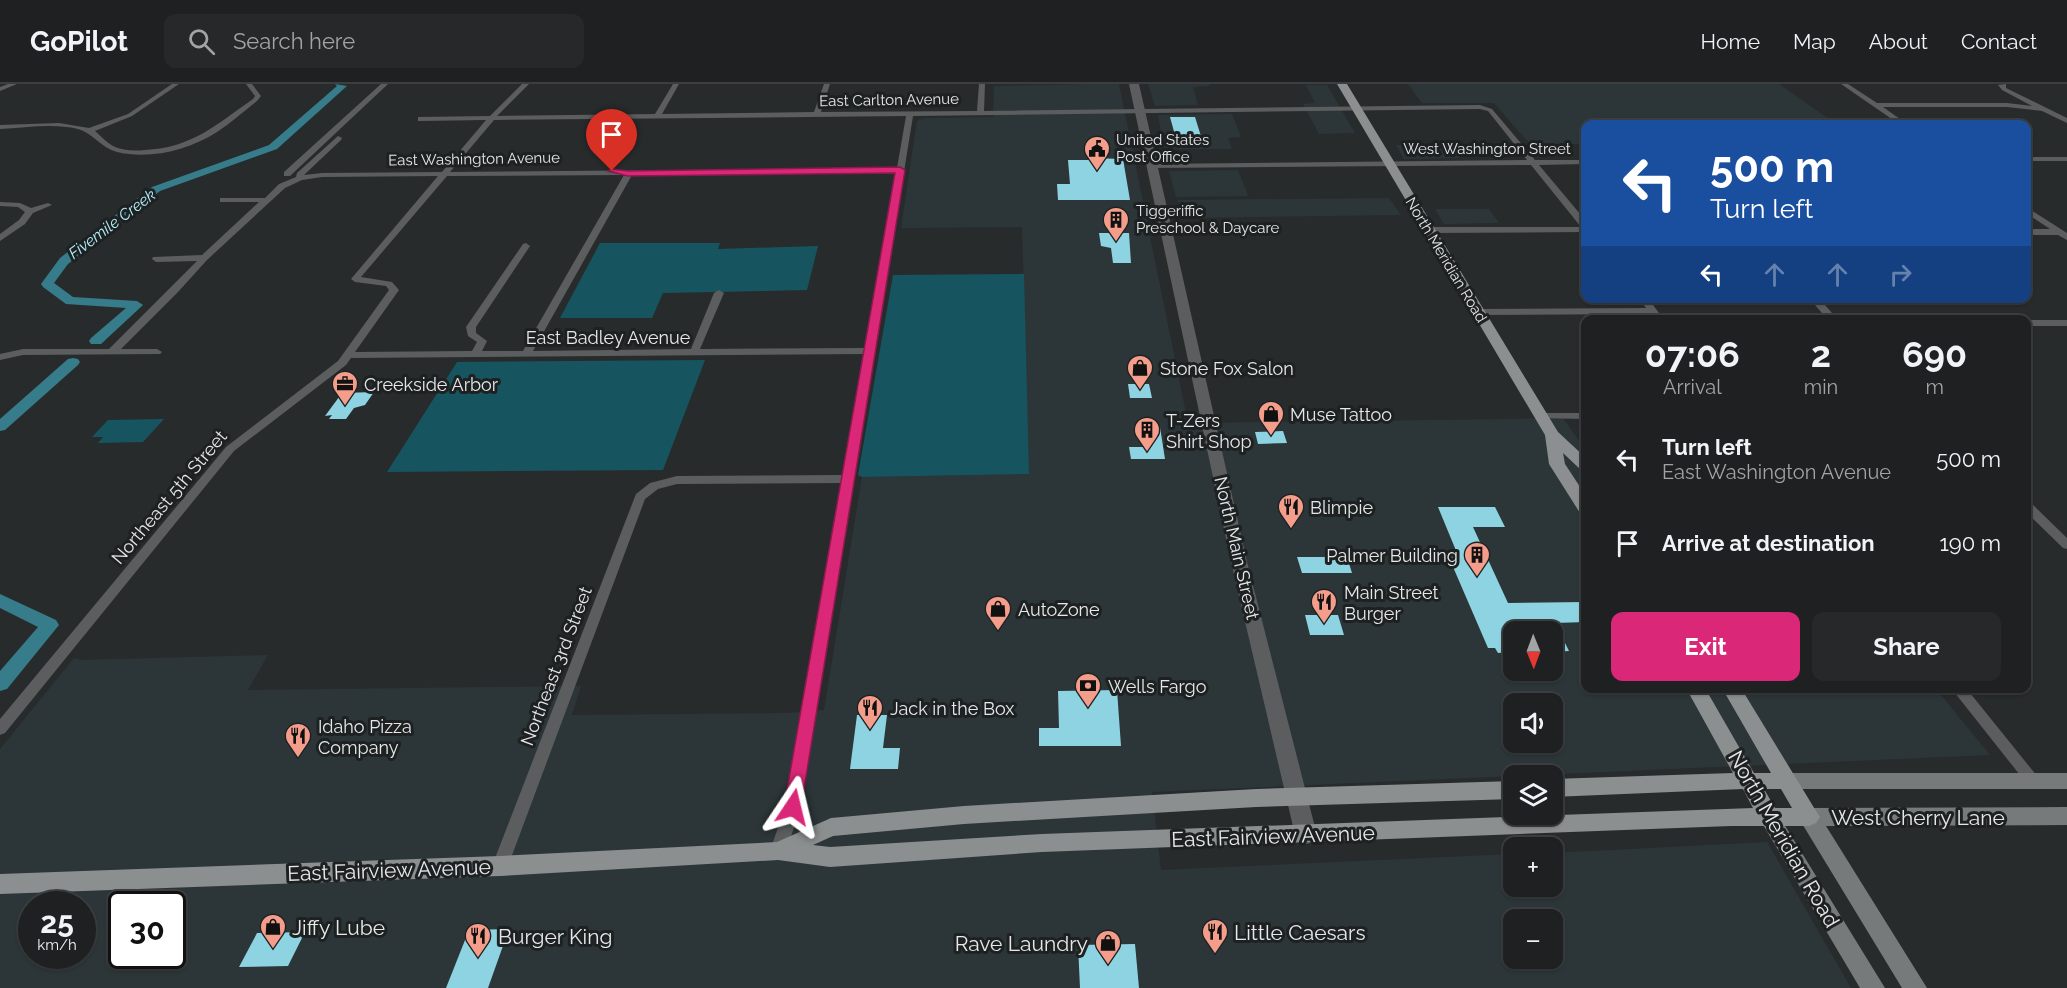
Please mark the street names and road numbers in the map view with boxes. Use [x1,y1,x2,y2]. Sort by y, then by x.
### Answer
street label: East Carlton Avenue [819,90,959,110]
street label: West Washington Street [1403,140,1571,158]
street label: East Washington Avenue [388,148,560,169]
street label: North Meridian Road [1401,194,1491,326]
street label: East Badley Avenue [526,327,691,348]
street label: Northeast 5th Street [107,426,231,568]
street label: North Main Street [1210,474,1264,622]
street label: Northeast 3rd Street [516,584,596,748]
street label: North Meridian Road [1723,746,1845,932]
street label: West Cherry Lane [1831,805,2005,830]
street label: East Fairview Avenue [1171,820,1375,852]
street label: East Fairview Avenue [287,854,491,886]

